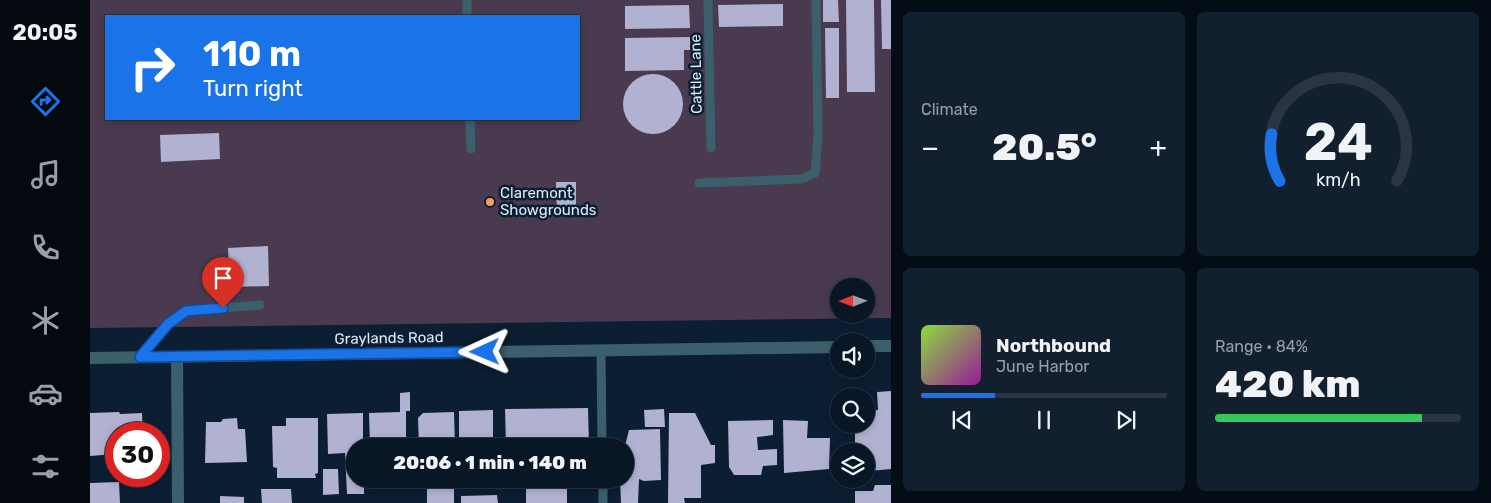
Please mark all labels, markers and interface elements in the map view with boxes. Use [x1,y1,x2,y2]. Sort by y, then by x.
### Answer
text: 20:05 [13,19,77,46]
text: 110 m [203,33,301,75]
street label: Cattle Lane [686,34,706,114]
icon: right [120,35,185,100]
text: Turn right [203,75,303,102]
icon: directions [28,84,63,119]
text: Climate [921,100,978,119]
text: 24 [1303,111,1373,173]
text: 20.5° [992,124,1097,170]
text: − [921,131,939,164]
text: + [1150,131,1167,164]
icon: music [28,157,63,192]
text: km/h [1316,169,1360,190]
place label: Claremont Showgrounds [500,184,597,219]
marker: Claremont Showgrounds [484,196,496,208]
icon: phone [28,230,63,265]
pin [202,257,244,308]
icon: arrive [209,264,237,292]
north arrow [830,278,875,322]
map controls [830,278,875,488]
icon: climate [28,303,63,338]
position arrow [458,325,510,377]
street label: Graylands Road [334,328,444,348]
button: sound [830,333,875,378]
text: Northbound [996,334,1111,357]
text: Range · 84% [1215,337,1308,356]
text: June Harbor [996,357,1089,376]
text: 420 km [1215,361,1360,407]
icon: car [28,376,63,411]
button: search [830,388,875,433]
icon: previous [948,406,976,434]
icon: pause [1030,406,1058,434]
icon: next [1112,406,1140,434]
speed limit sign: 30 [105,422,170,487]
button: layers [830,443,875,488]
icon: filters [28,449,63,484]
text: 20:06 · 1 min · 140 m [393,451,587,474]

